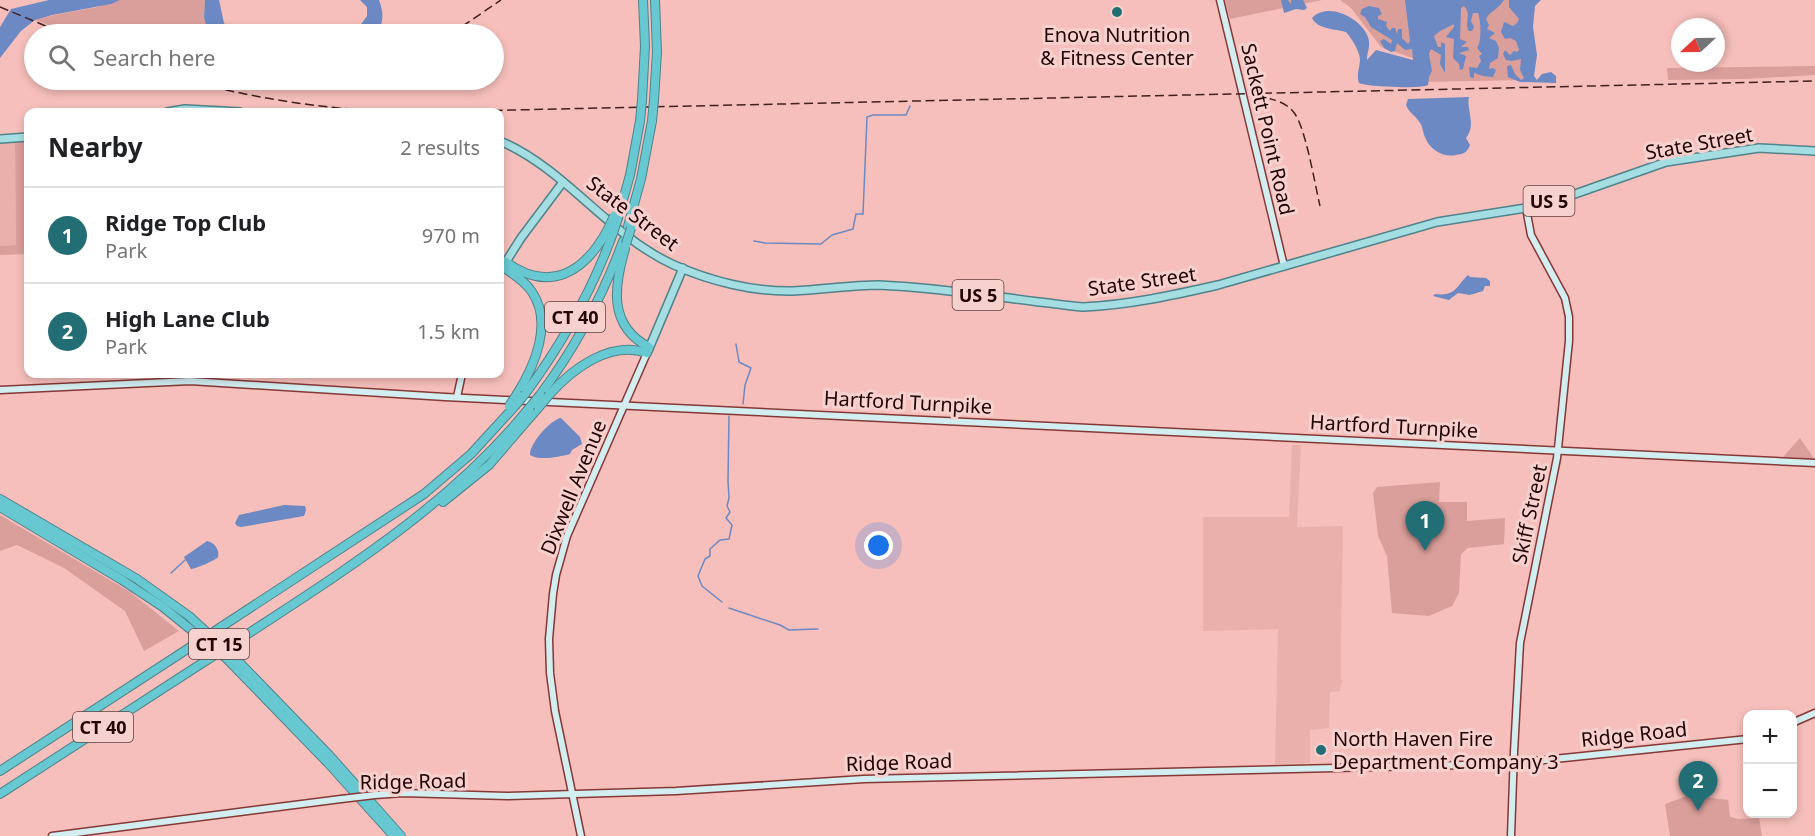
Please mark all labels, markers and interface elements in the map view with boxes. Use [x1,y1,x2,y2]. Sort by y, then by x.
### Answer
marker: Enova Nutrition & Fitness Center [1110,5,1124,19]
north arrow [1671,18,1725,72]
place label: Enova Nutrition & Fitness Center [1040,21,1194,71]
search box [24,24,504,90]
street label: Sackett Point Road [1235,40,1301,218]
icon: search [45,41,78,74]
text: Search here [93,42,215,72]
street label: State Street [1643,120,1755,166]
text: Nearby [48,129,143,165]
text: 2 results [400,134,480,161]
street label: State Street [581,169,685,257]
road number: US 5 [1524,186,1574,216]
text: Ridge Top Club [105,207,266,237]
text: 1 [62,222,73,249]
text: 970 m [422,222,480,249]
text: Park [105,237,147,264]
street label: State Street [1086,260,1198,302]
road number: US 5 [952,280,1004,310]
road number: CT 40 [545,302,605,332]
text: High Lane Club [105,303,270,333]
text: 2 [62,318,73,345]
text: 1.5 km [417,318,480,345]
text: Park [105,333,147,360]
street label: Hartford Turnpike [823,384,993,420]
street label: Hartford Turnpike [1309,408,1479,444]
street label: Dixwell Avenue [534,416,612,558]
street label: Skiff Street [1505,461,1553,567]
pin: 1 [1406,502,1444,551]
your location [864,531,893,560]
road number: CT 15 [189,629,249,659]
map controls [1743,710,1797,818]
button: + [1743,710,1797,764]
road number: CT 40 [73,712,133,742]
street label: Ridge Road [1580,715,1688,753]
place label: North Haven Fire Department Company 3 [1333,725,1559,775]
marker: North Haven Fire Department Company 3 [1314,743,1328,757]
street label: Ridge Road [845,747,953,777]
pin: 2 [1678,762,1718,811]
button: − [1743,764,1797,818]
street label: Ridge Road [359,767,467,795]

